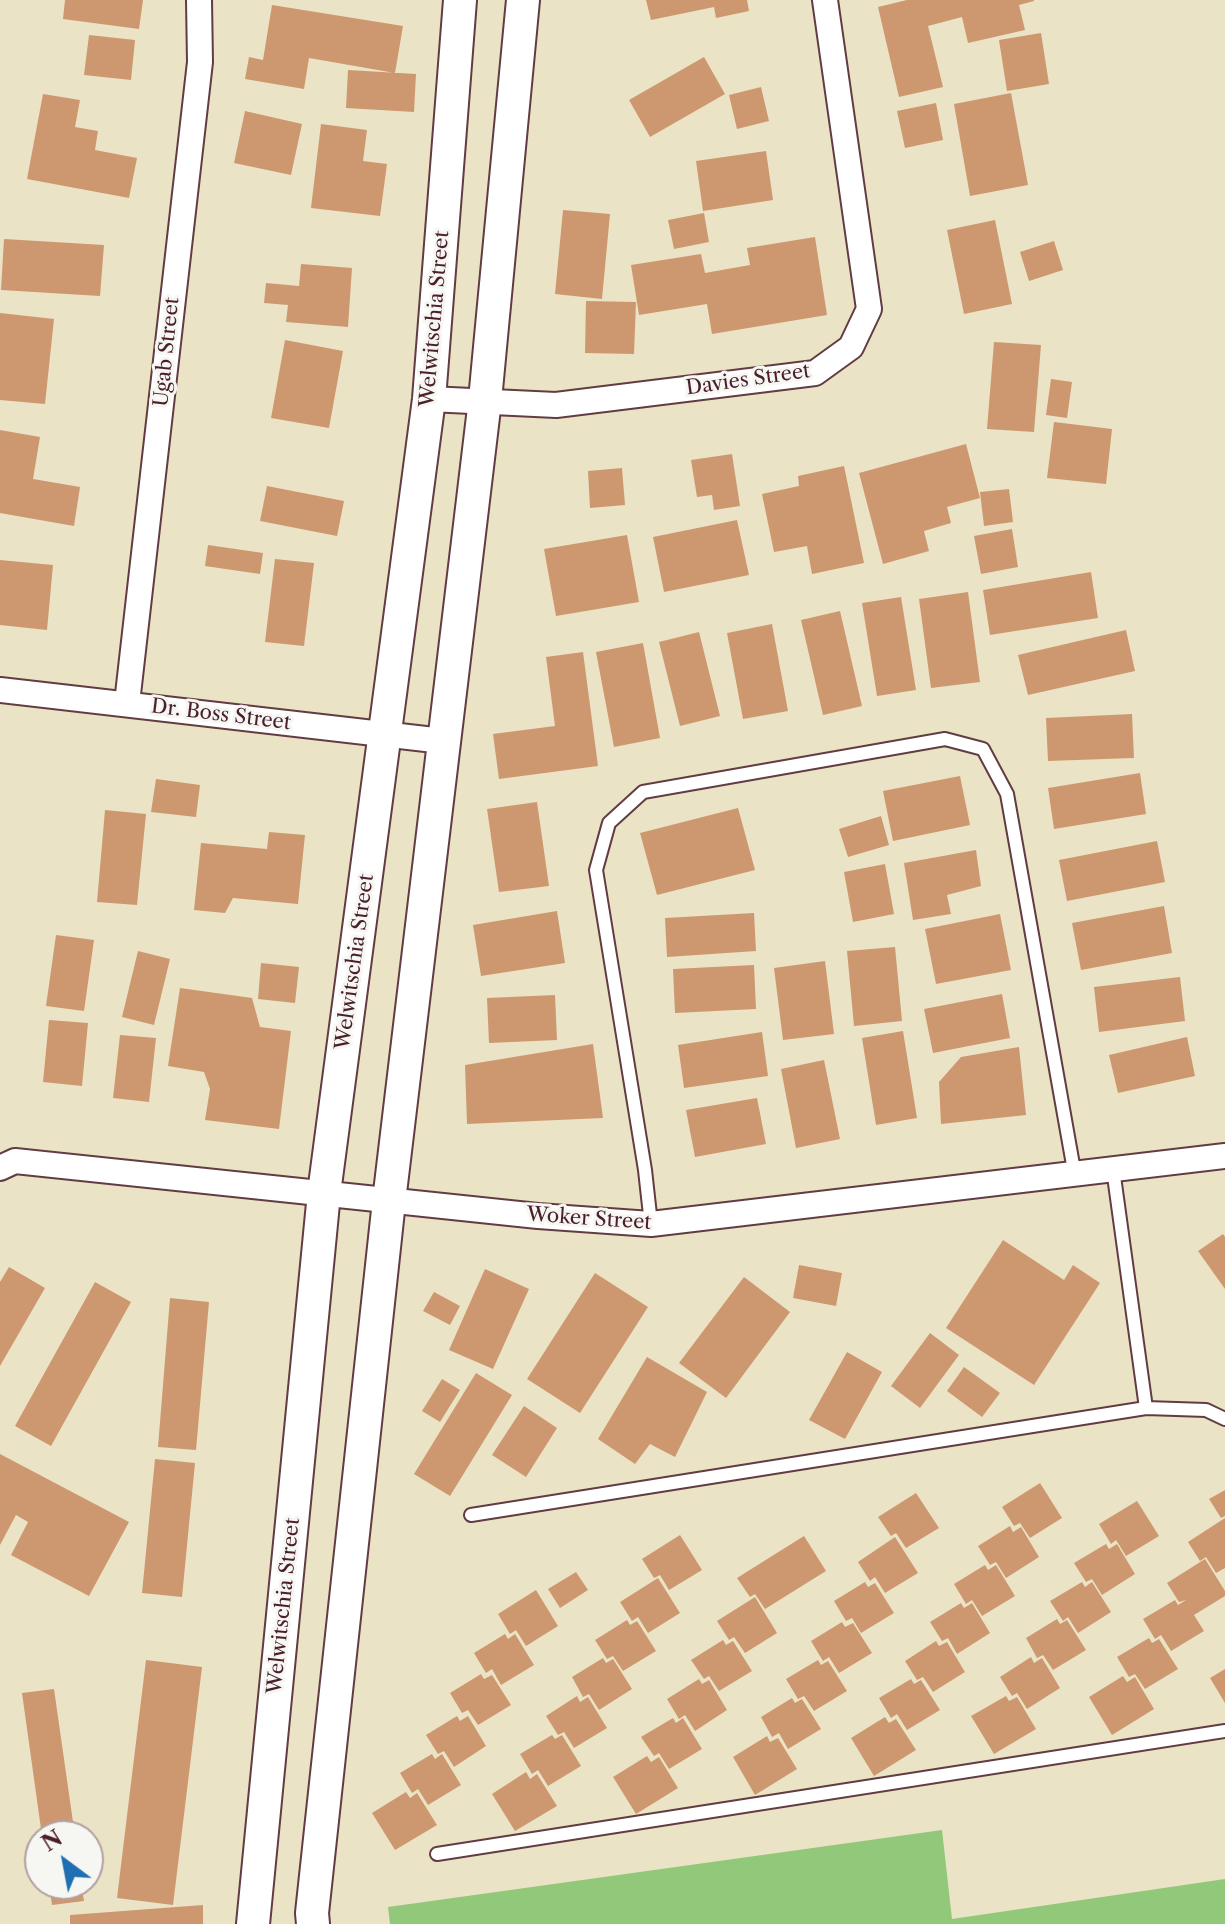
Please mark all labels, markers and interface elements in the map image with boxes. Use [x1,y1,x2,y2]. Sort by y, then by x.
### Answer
street label: Welwitschia Street [415,230,455,408]
street label: Ugab Street [149,296,185,408]
street label: Davies Street [684,359,812,401]
street label: Dr. Boss Street [150,695,292,735]
street label: Welwitschia Street [331,873,379,1051]
street label: Woker Street [526,1203,652,1235]
street label: Welwitschia Street [263,1517,305,1695]
north arrow [24,1820,104,1900]
text: N [37,1824,67,1857]

